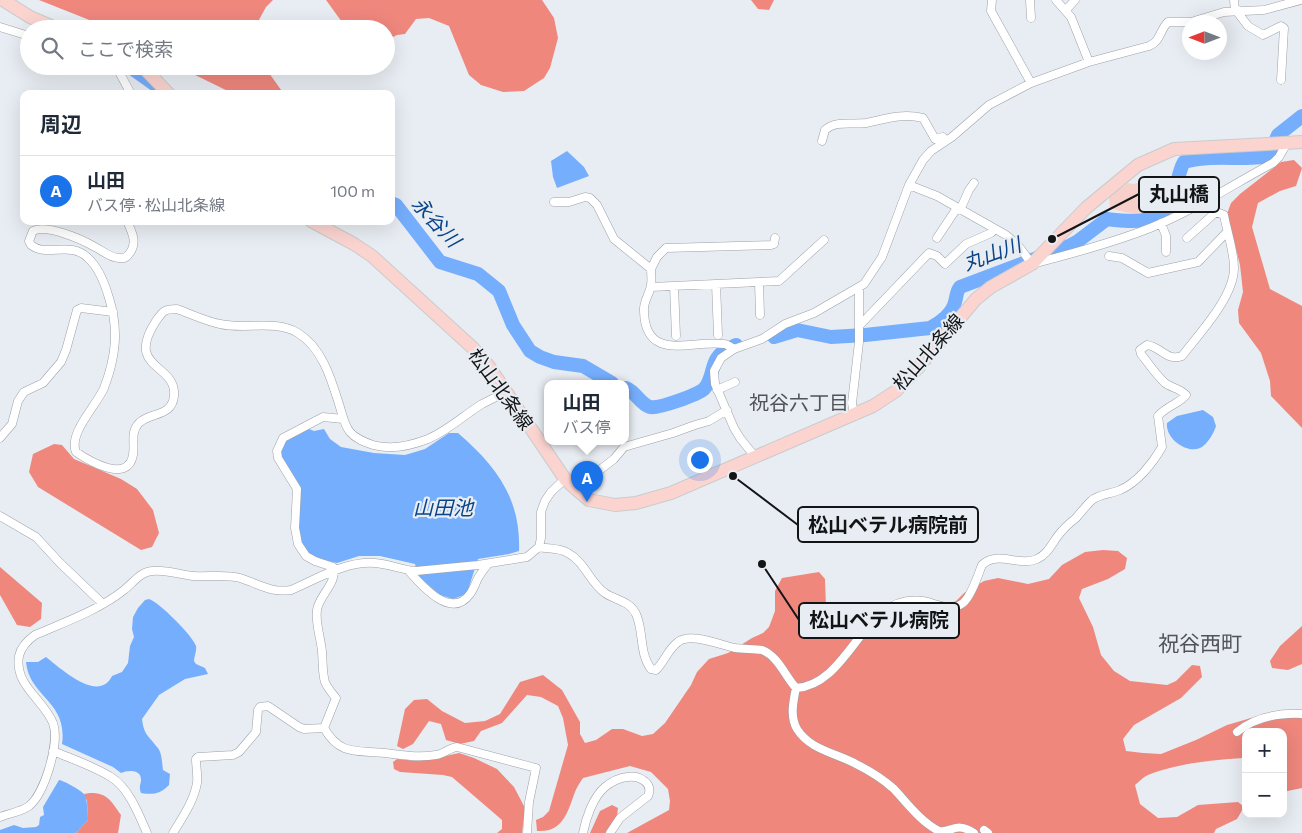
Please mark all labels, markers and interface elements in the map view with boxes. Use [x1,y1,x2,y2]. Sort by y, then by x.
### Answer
north arrow [1182,15,1227,60]
search box [20,20,395,75]
icon: search [38,34,66,62]
text: ここで検索 [78,37,173,60]
text: 周辺 [40,111,82,136]
text: 山田 [87,168,125,191]
callout: 丸山橋 [1139,177,1219,212]
text: A [50,181,62,200]
text: 100 m [330,181,375,200]
text: 丸山橋 [1149,181,1209,205]
water label: 永谷川 [407,191,467,253]
text: バス停 · 松山北条線 [87,195,225,214]
water label: 丸山川 [959,231,1026,275]
street label: 松山北条線 [887,309,968,395]
street label: 松山北条線 [464,344,539,434]
popup [544,380,629,445]
text: 山田 [562,390,601,413]
district label: 祝谷六丁目 [749,390,849,414]
text: バス停 [562,417,611,436]
your location [687,447,713,473]
pin: A [571,461,603,502]
water label: 山田池 [413,495,475,519]
callout: 松山ベテル病院前 [798,507,978,542]
text: 松山ベテル病院前 [808,512,968,536]
callout: 松山ベテル病院 [799,603,959,638]
text: 松山ベテル病院 [809,607,949,631]
district label: 祝谷西町 [1158,630,1242,655]
map controls [1242,728,1287,818]
button: + [1242,728,1287,773]
button: − [1242,773,1287,818]

